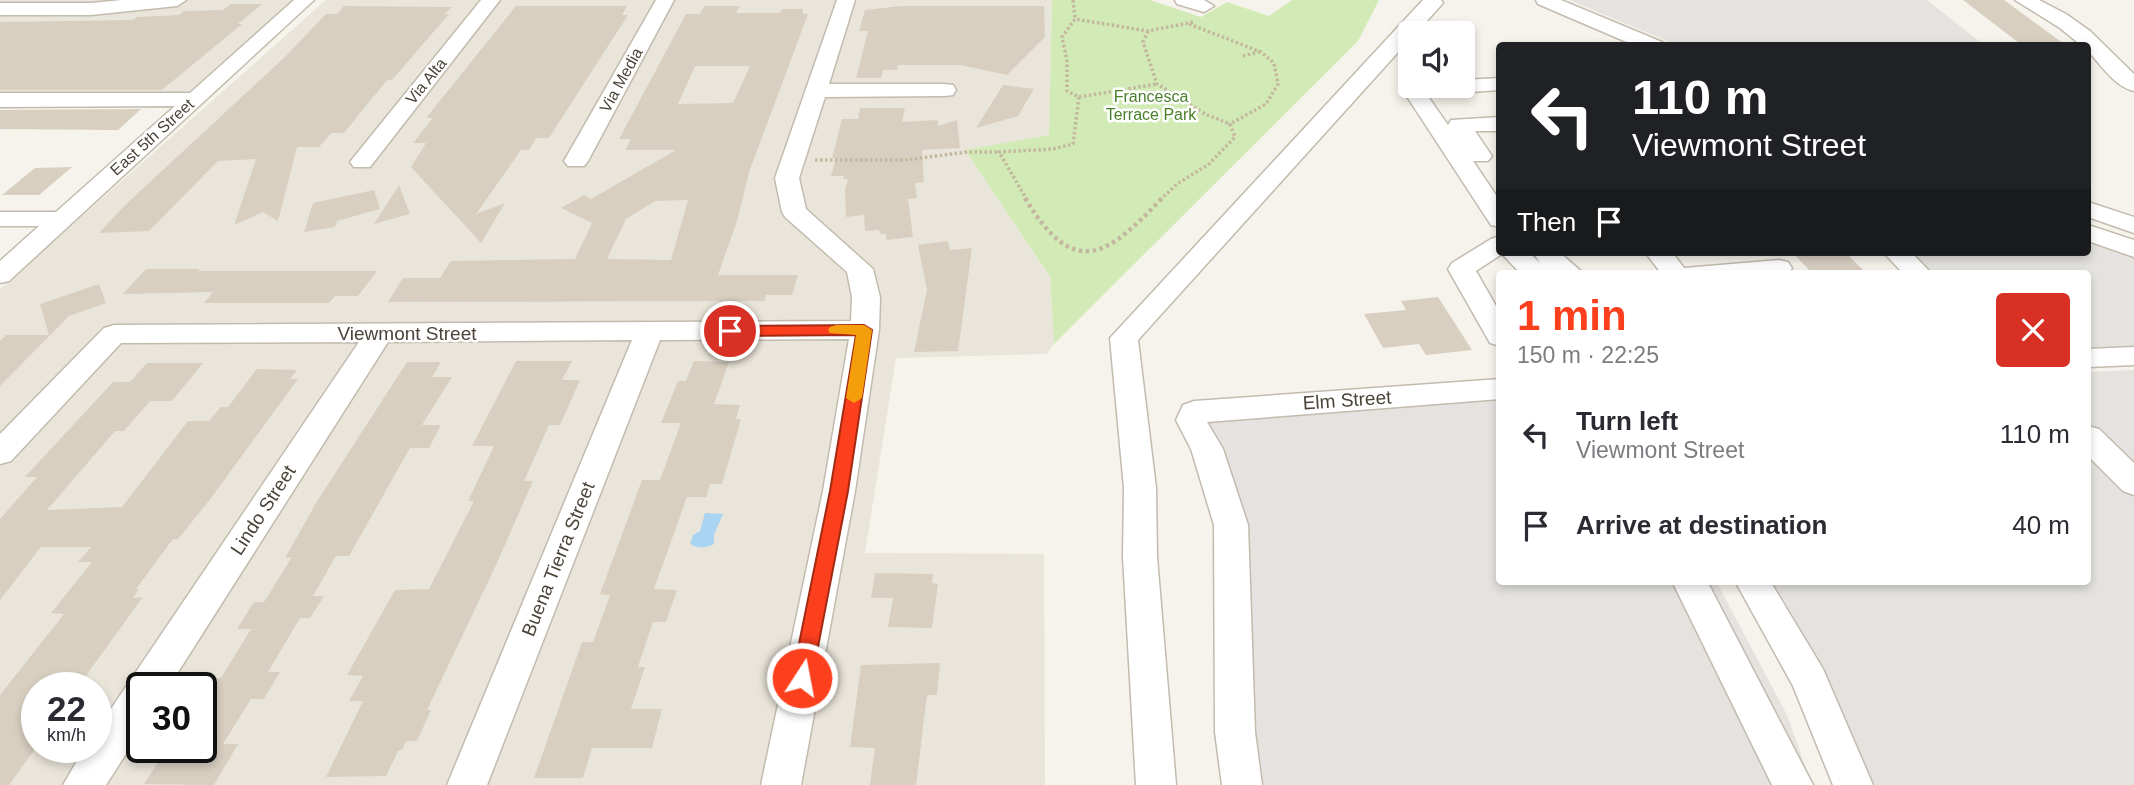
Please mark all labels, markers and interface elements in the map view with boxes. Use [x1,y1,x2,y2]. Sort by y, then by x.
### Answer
map controls [1398,21,1475,98]
button: sound [1398,21,1475,98]
street label: Via Media [596,45,646,115]
street label: Via Alta [402,55,450,107]
icon: left [1517,70,1608,161]
text: 110 m [1632,70,1768,124]
park label: Francesca Terrace Park [1106,88,1197,123]
street label: East 5th Street [107,95,197,179]
text: Viewmont Street [1632,127,1866,163]
icon: arrive [1590,203,1628,241]
text: Then [1517,207,1576,237]
text: 1 min [1517,292,1627,339]
button: close [1996,293,2070,367]
pin [700,301,760,361]
icon: arrive [711,312,749,350]
street label: Viewmont Street [337,323,477,344]
text: 150 m · 22:25 [1517,342,1659,368]
street label: Elm Street [1302,386,1393,414]
text: Turn left [1576,406,1678,436]
icon: left [1517,416,1555,454]
text: 110 m [2000,419,2070,449]
text: Viewmont Street [1576,437,1744,463]
street label: Lindo Street [226,461,300,559]
street label: Buena Tierra Street [517,478,599,639]
icon: arrive [1517,507,1555,545]
text: Arrive at destination [1576,510,1827,540]
text: 40 m [2012,510,2070,540]
position arrow [765,641,839,715]
speed limit sign: 30 [126,672,217,763]
text: 22 [47,689,86,728]
text: km/h [47,725,86,745]

